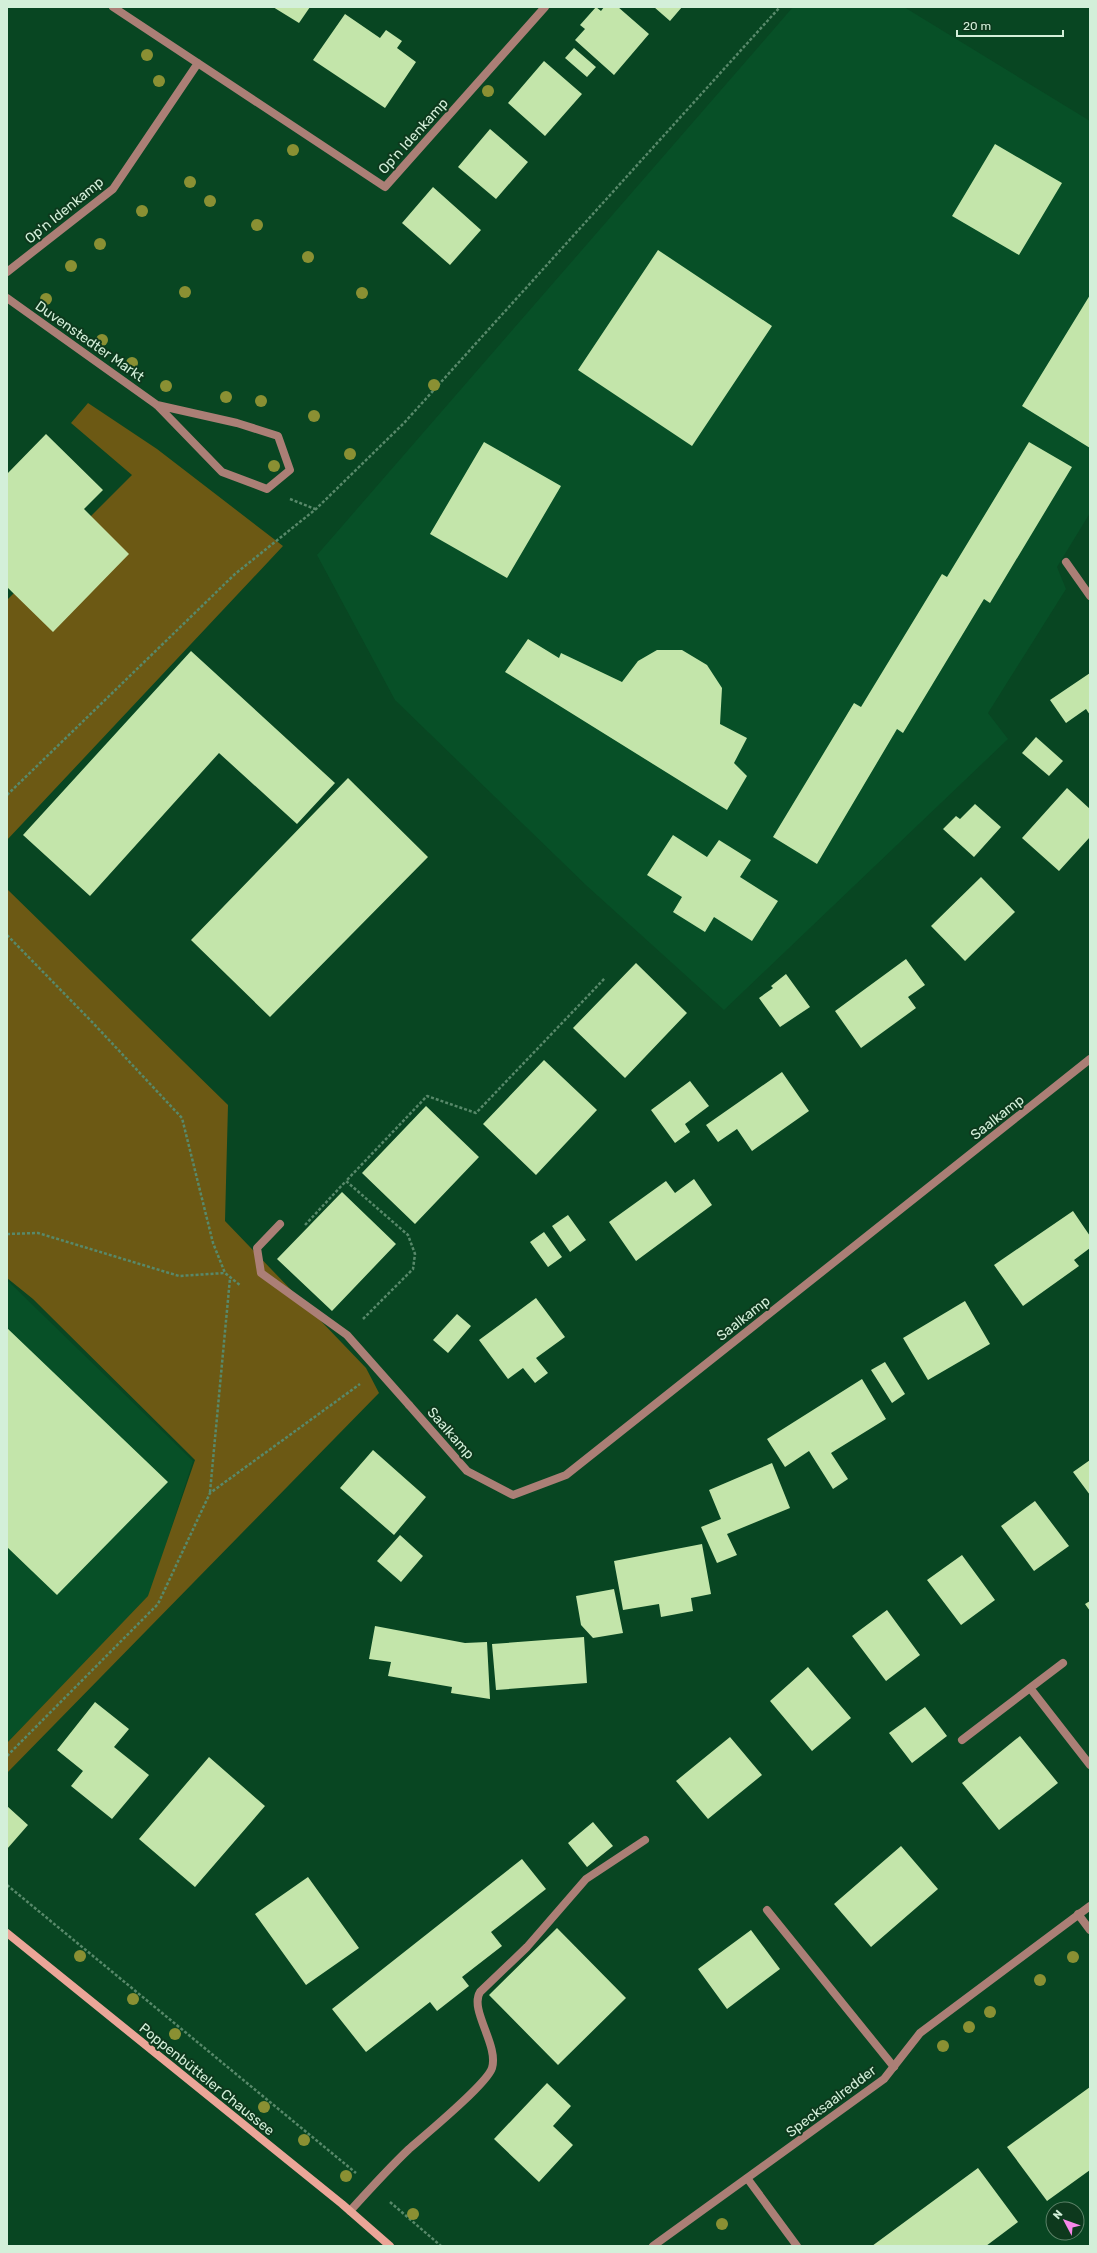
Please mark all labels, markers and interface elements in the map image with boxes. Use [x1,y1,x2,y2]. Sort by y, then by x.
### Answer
scale bar [957,12,1063,38]
text: 20 m [963,19,991,33]
street label: Op'n Idenkamp [375,95,452,178]
street label: Op'n Idenkamp [22,173,107,247]
street label: Duvenstedter Markt [32,297,148,386]
street label: Saalkamp [967,1091,1027,1144]
street label: Saalkamp [713,1292,773,1345]
street label: Saalkamp [423,1404,478,1463]
street label: Poppenbütteler Chaussee [136,2020,278,2139]
street label: Specksaalredder [783,2062,880,2141]
north arrow [1045,2201,1085,2241]
text: N [1050,2207,1065,2222]

